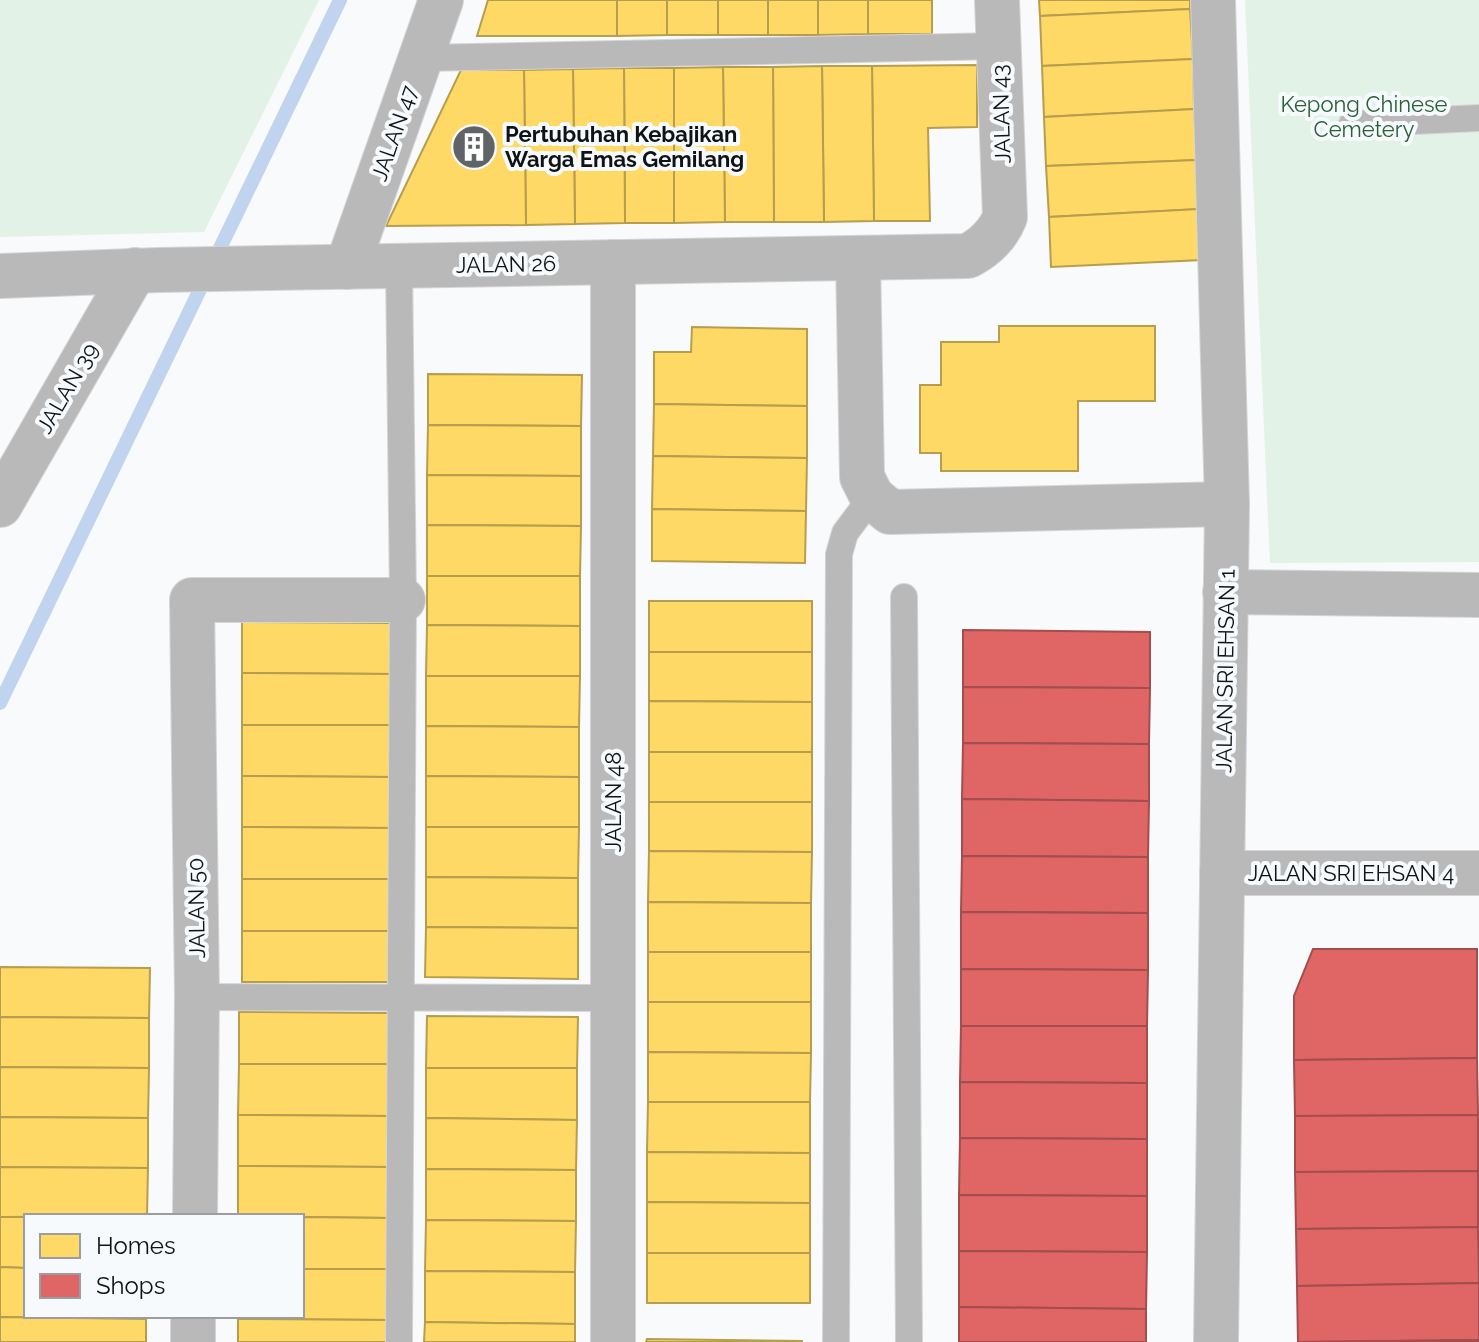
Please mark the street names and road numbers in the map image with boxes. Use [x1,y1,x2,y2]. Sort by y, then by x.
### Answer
street label: JALAN 43 [986,64,1016,164]
street label: JALAN 47 [366,82,422,184]
street label: JALAN 26 [456,250,556,278]
street label: JALAN 39 [31,338,103,438]
street label: JALAN SRI EHSAN 1 [1210,569,1240,773]
street label: JALAN 48 [600,752,626,852]
street label: JALAN 50 [182,857,210,959]
street label: JALAN SRI EHSAN 4 [1248,860,1454,886]

